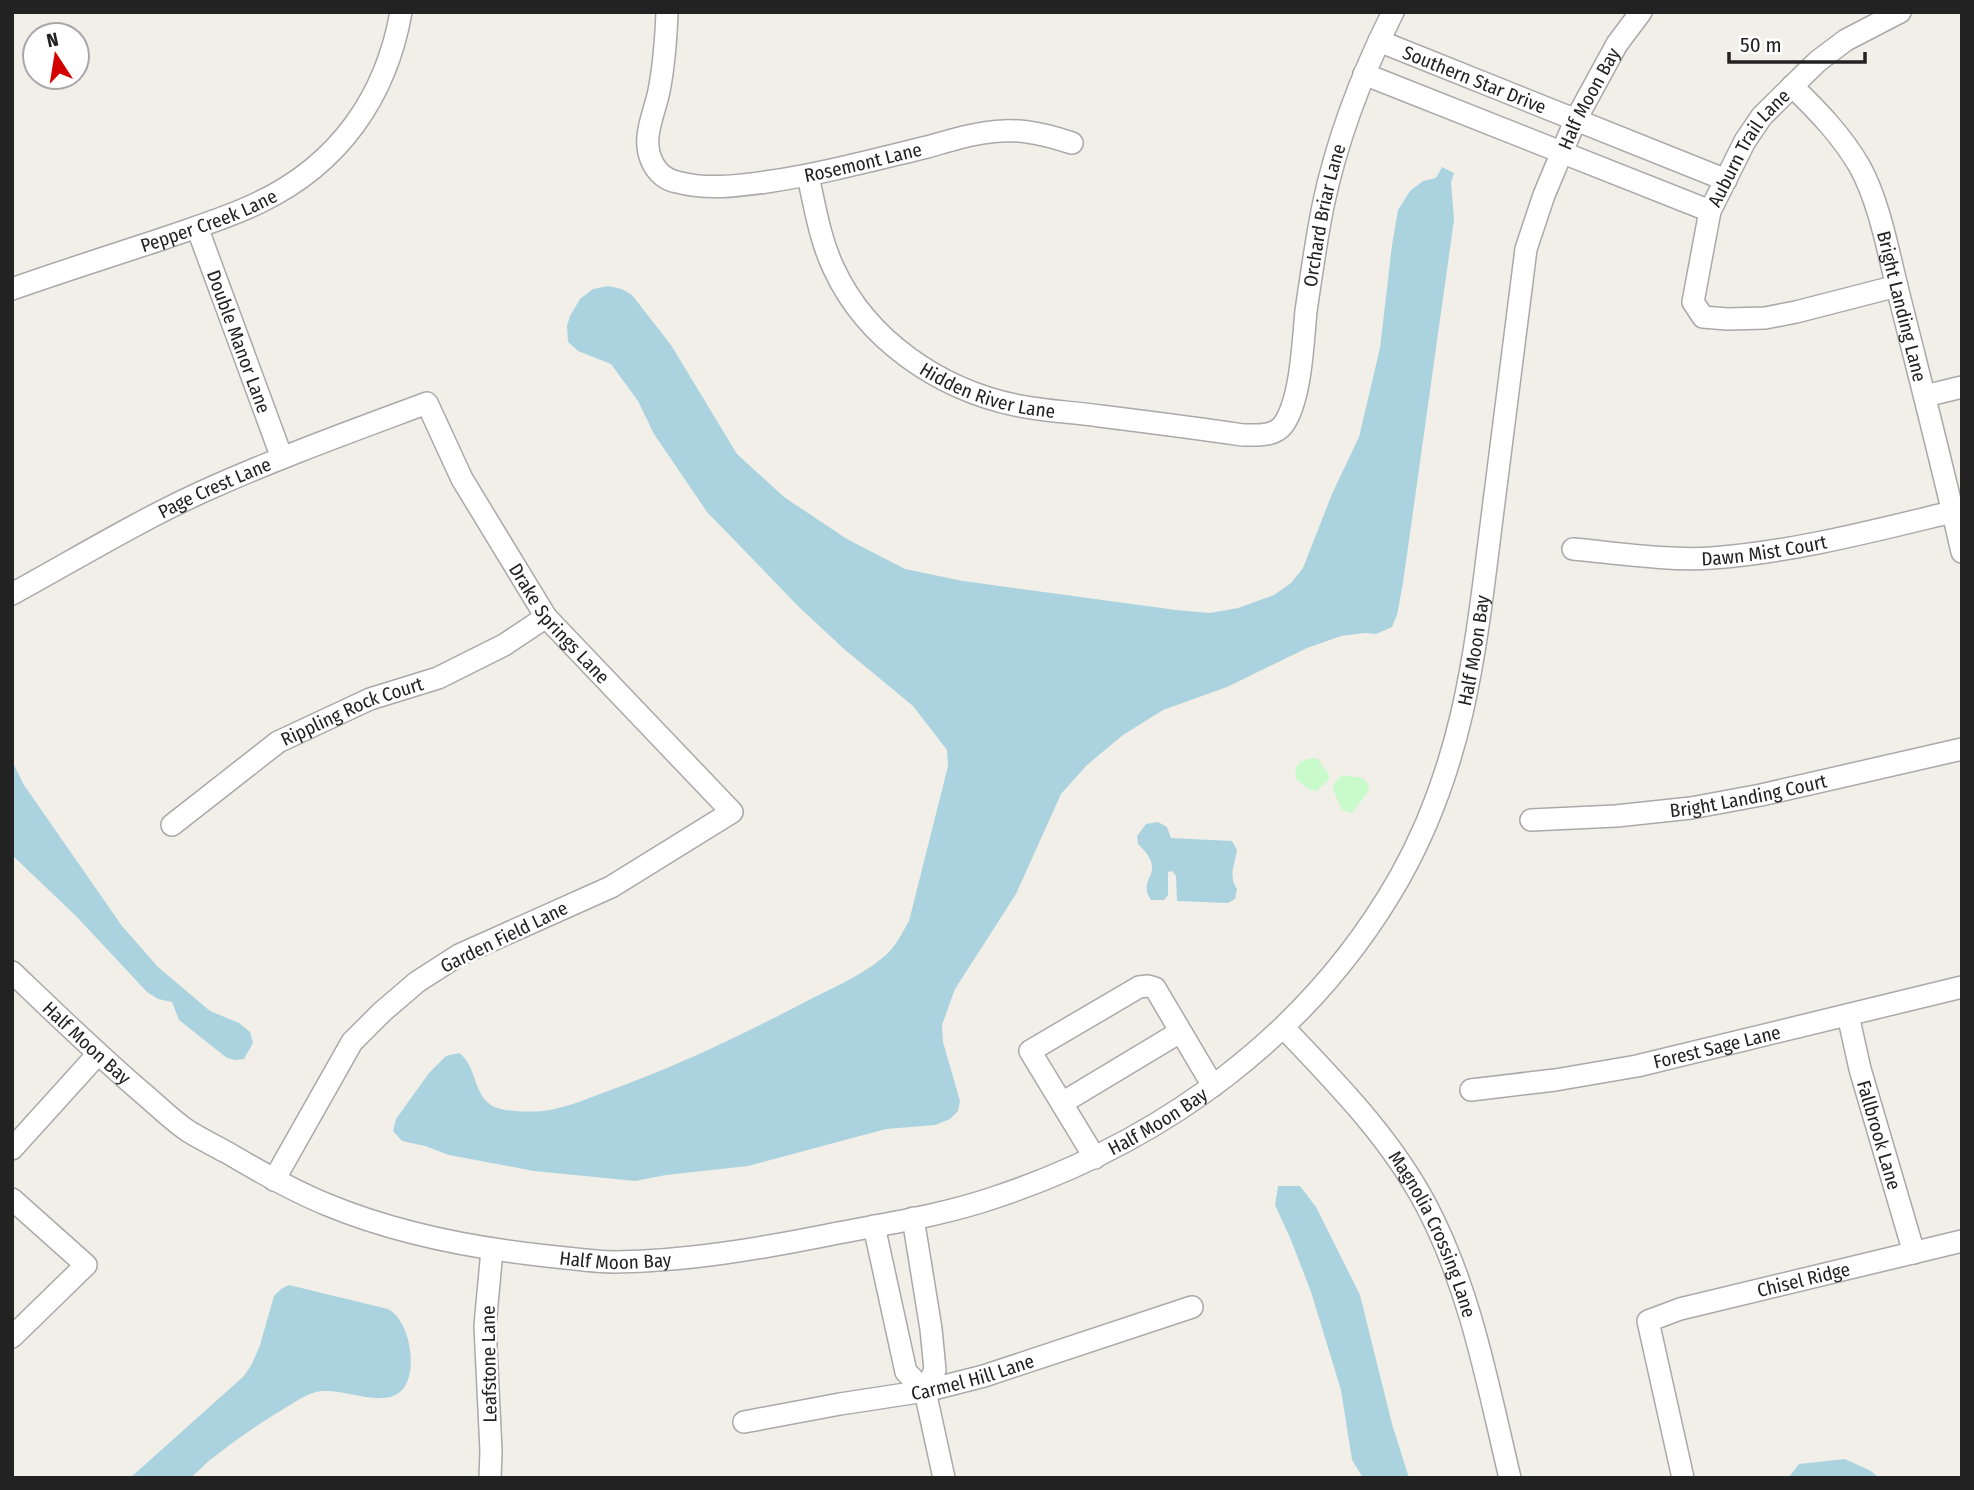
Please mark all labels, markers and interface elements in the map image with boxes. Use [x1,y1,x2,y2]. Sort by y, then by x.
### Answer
north arrow [21,21,91,91]
scale bar [1729,21,1866,65]
text: N [45,27,61,52]
text: 50 m [1740,32,1782,58]
street label: Southern Star Drive [1400,40,1550,118]
street label: Half Moon Bay [1553,43,1625,153]
street label: Auburn Trail Lane [1703,84,1794,210]
street label: Rosemont Lane [802,137,924,187]
street label: Orchard Briar Lane [1298,141,1350,288]
street label: Pepper Creek Lane [137,184,281,257]
street label: Bright Landing Lane [1872,228,1932,384]
street label: Double Manor Lane [202,267,276,416]
street label: Hidden River Lane [916,357,1056,422]
street label: Page Crest Lane [154,452,274,523]
street label: Dawn Mist Court [1701,530,1829,570]
street label: Drake Springs Lane [504,559,615,688]
street label: Half Moon Bay [1452,593,1494,708]
street label: Rippling Rock Court [277,672,427,751]
street label: Bright Landing Court [1669,769,1830,822]
street label: Garden Field Lane [437,896,571,978]
street label: Half Moon Bay [38,996,136,1089]
street label: Forest Sage Lane [1651,1020,1783,1073]
street label: Fallbrook Lane [1852,1077,1906,1192]
street label: Half Moon Bay [1104,1082,1212,1160]
street label: Magnolia Crossing Lane [1384,1146,1481,1320]
street label: Half Moon Bay [558,1246,673,1274]
street label: Chisel Ridge [1755,1257,1852,1302]
street label: Leafstone Lane [476,1305,502,1423]
street label: Carmel Hill Lane [909,1349,1037,1404]

